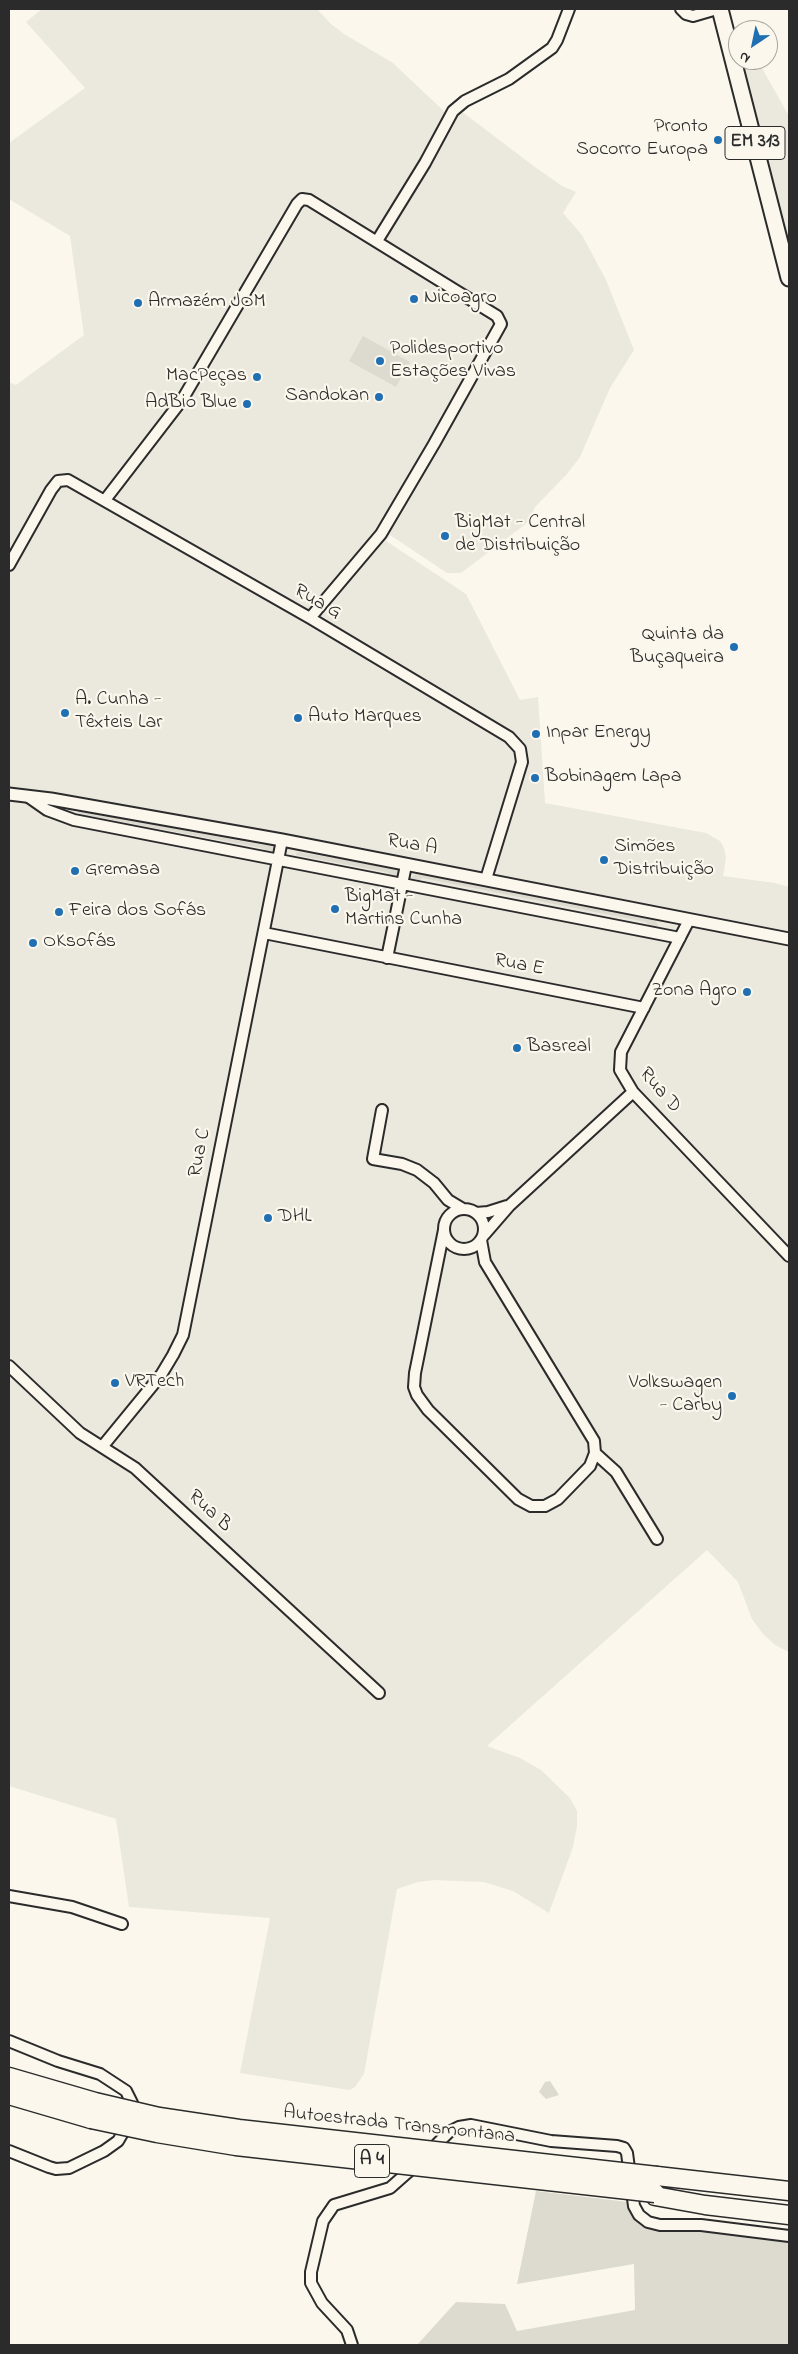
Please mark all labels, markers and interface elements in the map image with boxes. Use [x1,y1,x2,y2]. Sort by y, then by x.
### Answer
north arrow [728,20,778,70]
text: N [735,46,755,68]
place label: Pronto Socorro Europa [576,116,708,163]
road number: EM 313 [725,126,785,160]
marker: Pronto Socorro Europa [712,134,724,146]
place label: Nicoagro [424,287,497,311]
place label: Armazém JOM [148,291,266,315]
marker: Nicoagro [408,293,420,305]
marker: Armazém JOM [132,297,144,309]
place label: Polidesportivo Estações Vivas [390,338,516,385]
marker: Polidesportivo Estações Vivas [374,355,386,367]
place label: MacPeças [166,365,247,389]
marker: MacPeças [251,371,263,383]
place label: Sandokan [285,385,369,409]
marker: Sandokan [373,391,385,403]
place label: AdBio Blue [145,392,237,416]
marker: AdBio Blue [241,398,253,410]
place label: BigMat - Central de Distribuição [455,512,585,559]
marker: BigMat - Central de Distribuição [439,530,451,542]
street label: Rua G [289,580,345,626]
place label: Quinta da Buçaqueira [630,624,724,671]
marker: Quinta da Buçaqueira [728,641,740,653]
place label: A. Cunha - Têxteis Lar [75,689,162,736]
place label: Auto Marques [308,706,422,730]
marker: A. Cunha - Têxteis Lar [59,707,71,719]
marker: Auto Marques [292,712,304,724]
place label: Inpar Energy [546,722,651,746]
marker: Inpar Energy [530,728,542,740]
place label: Bobinagem Lapa [545,766,681,790]
marker: Bobinagem Lapa [529,772,541,784]
street label: Rua A [385,830,439,862]
place label: Simões Distribuição [614,836,714,883]
marker: Simões Distribuição [598,854,610,866]
place label: Gremasa [85,859,160,883]
marker: Gremasa [69,865,81,877]
place label: BigMat - Martins Cunha [345,886,462,933]
place label: Feira dos Sofás [69,900,206,924]
marker: BigMat - Martins Cunha [329,903,341,915]
marker: Feira dos Sofás [53,906,65,918]
place label: OKsofás [43,931,116,955]
marker: OKsofás [27,937,39,949]
street label: Rua E [492,949,546,983]
place label: Zona Agro [652,980,737,1004]
marker: Zona Agro [741,986,753,998]
place label: Basreal [527,1036,591,1060]
marker: Basreal [511,1042,523,1054]
street label: Rua D [633,1063,685,1119]
street label: Rua C [185,1127,217,1179]
place label: DHL [278,1206,312,1230]
marker: DHL [262,1212,274,1224]
place label: VRTech [125,1371,184,1395]
place label: Volkswagen - Carby [629,1372,722,1419]
marker: VRTech [109,1377,121,1389]
marker: Volkswagen - Carby [726,1390,738,1402]
street label: Rua B [182,1486,236,1538]
street label: Autoestrada Transmontana [282,2102,516,2150]
road number: A 4 [354,2144,390,2178]

